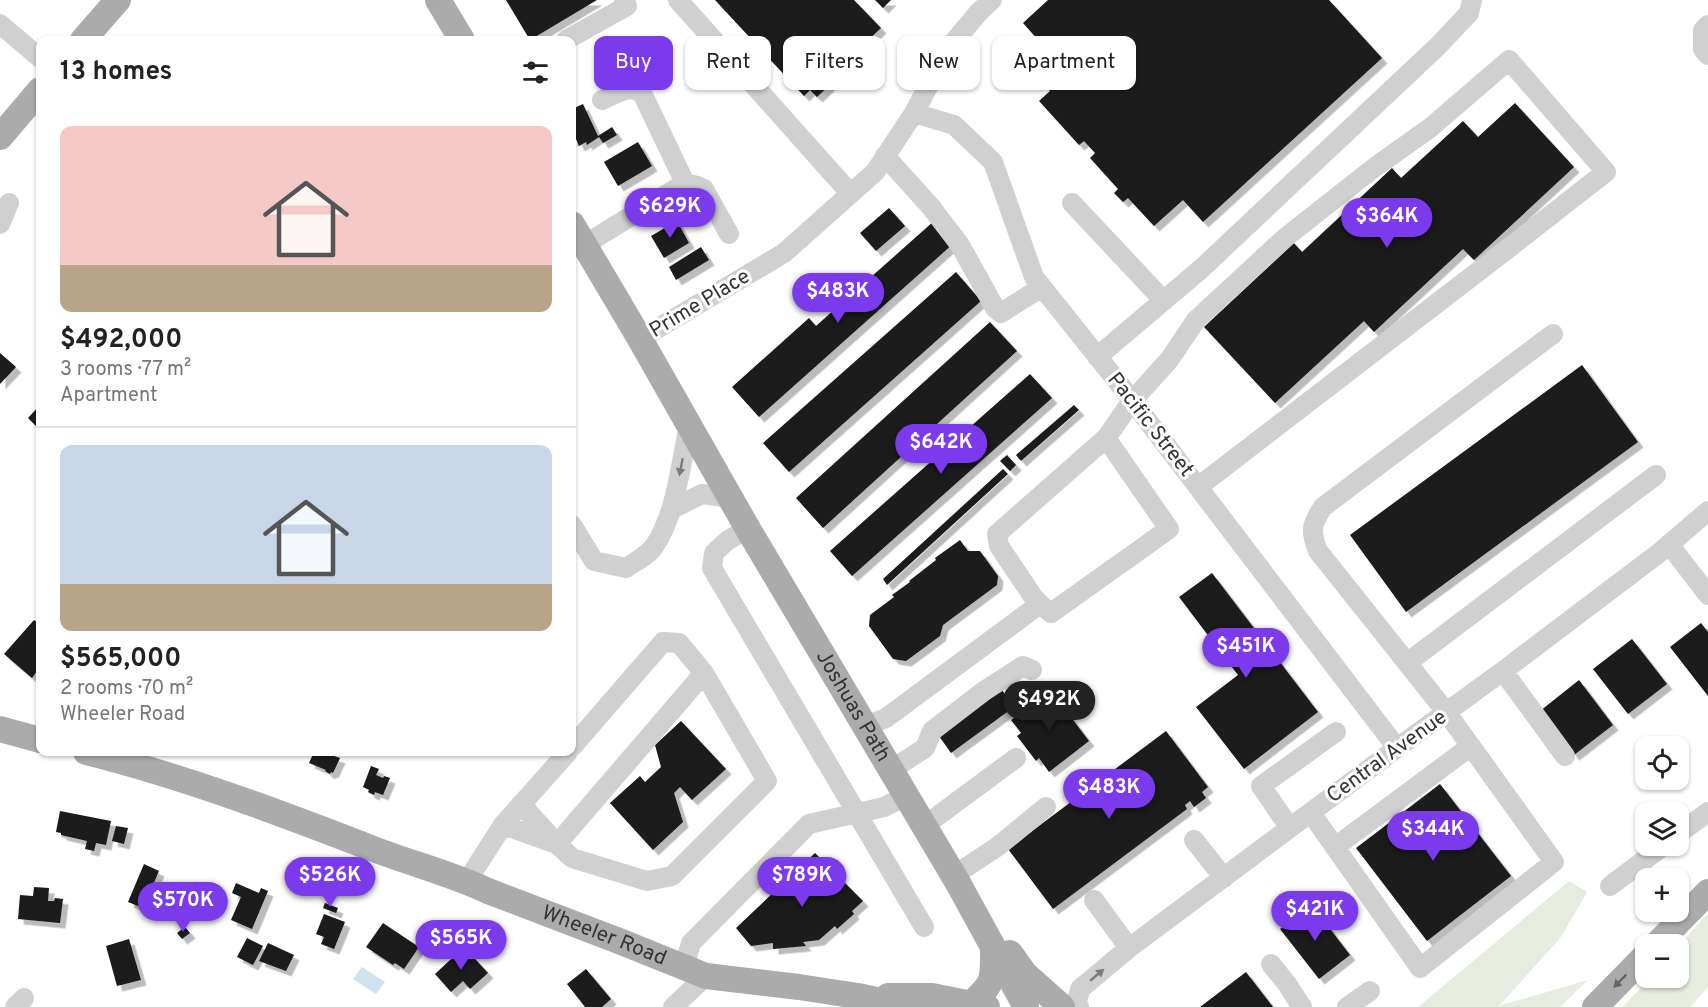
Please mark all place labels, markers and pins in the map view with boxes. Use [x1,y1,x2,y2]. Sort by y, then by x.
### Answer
pin: $629K [628,188,712,239]
pin: $364K [1345,198,1429,249]
pin: $483K [796,273,880,324]
pin: $642K [899,424,983,475]
pin: $451K [1204,628,1288,679]
pin: $492K [1007,681,1091,732]
pin: $483K [1067,769,1151,820]
pin: $344K [1391,811,1475,862]
pin: $526K [288,857,372,908]
pin: $789K [760,857,844,908]
pin: $570K [141,882,225,933]
pin: $421K [1273,891,1357,942]
pin: $565K [419,920,503,971]

